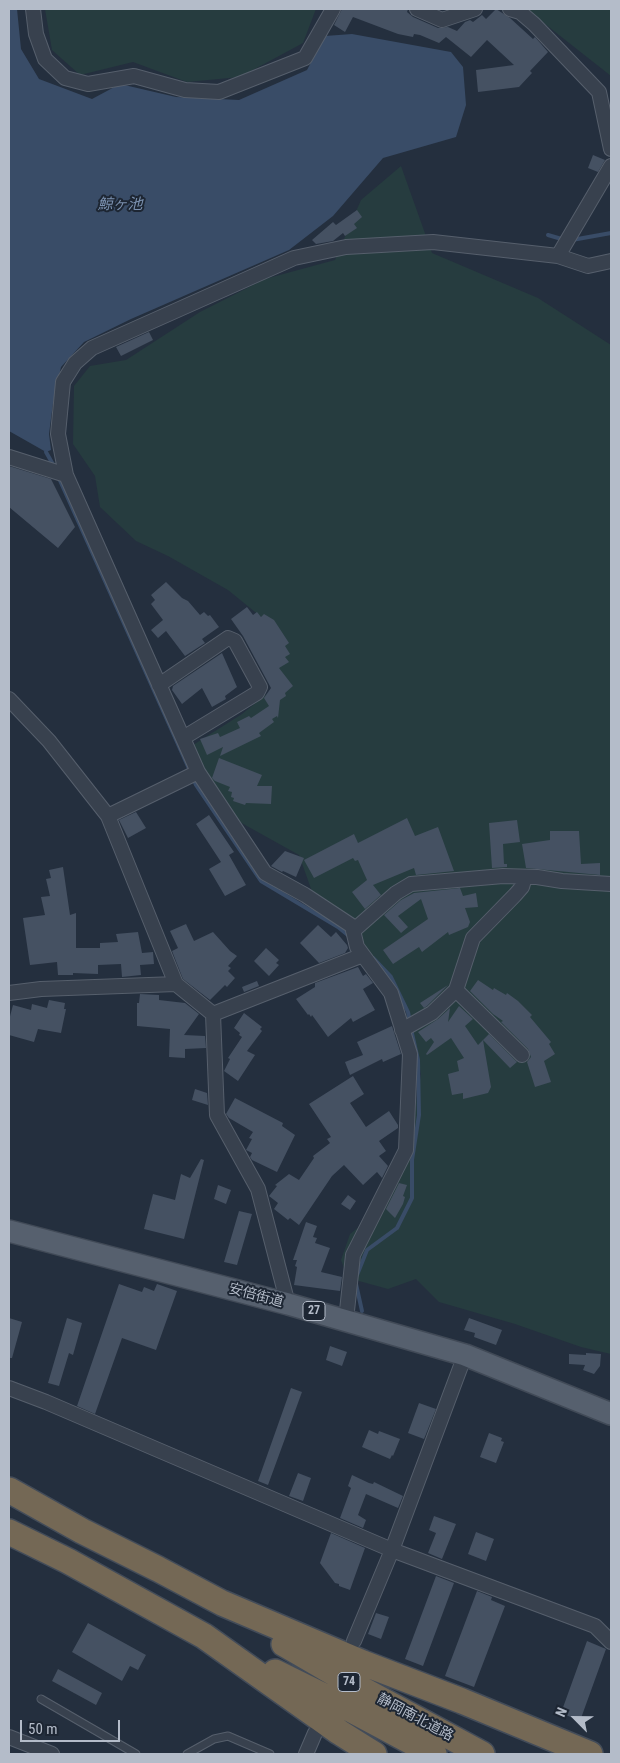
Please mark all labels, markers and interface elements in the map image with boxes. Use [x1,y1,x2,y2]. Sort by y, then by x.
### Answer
water label: 鯨ヶ池 [98,196,142,214]
street label: 安倍街道 [227,1281,285,1311]
road number: 27 [303,1302,325,1320]
road number: 74 [338,1672,360,1691]
street label: 静岡南北道路 [374,1691,456,1745]
north arrow [550,1693,600,1743]
text: N [552,1705,570,1719]
scale bar [22,1710,122,1742]
text: 50 m [28,1720,58,1738]

